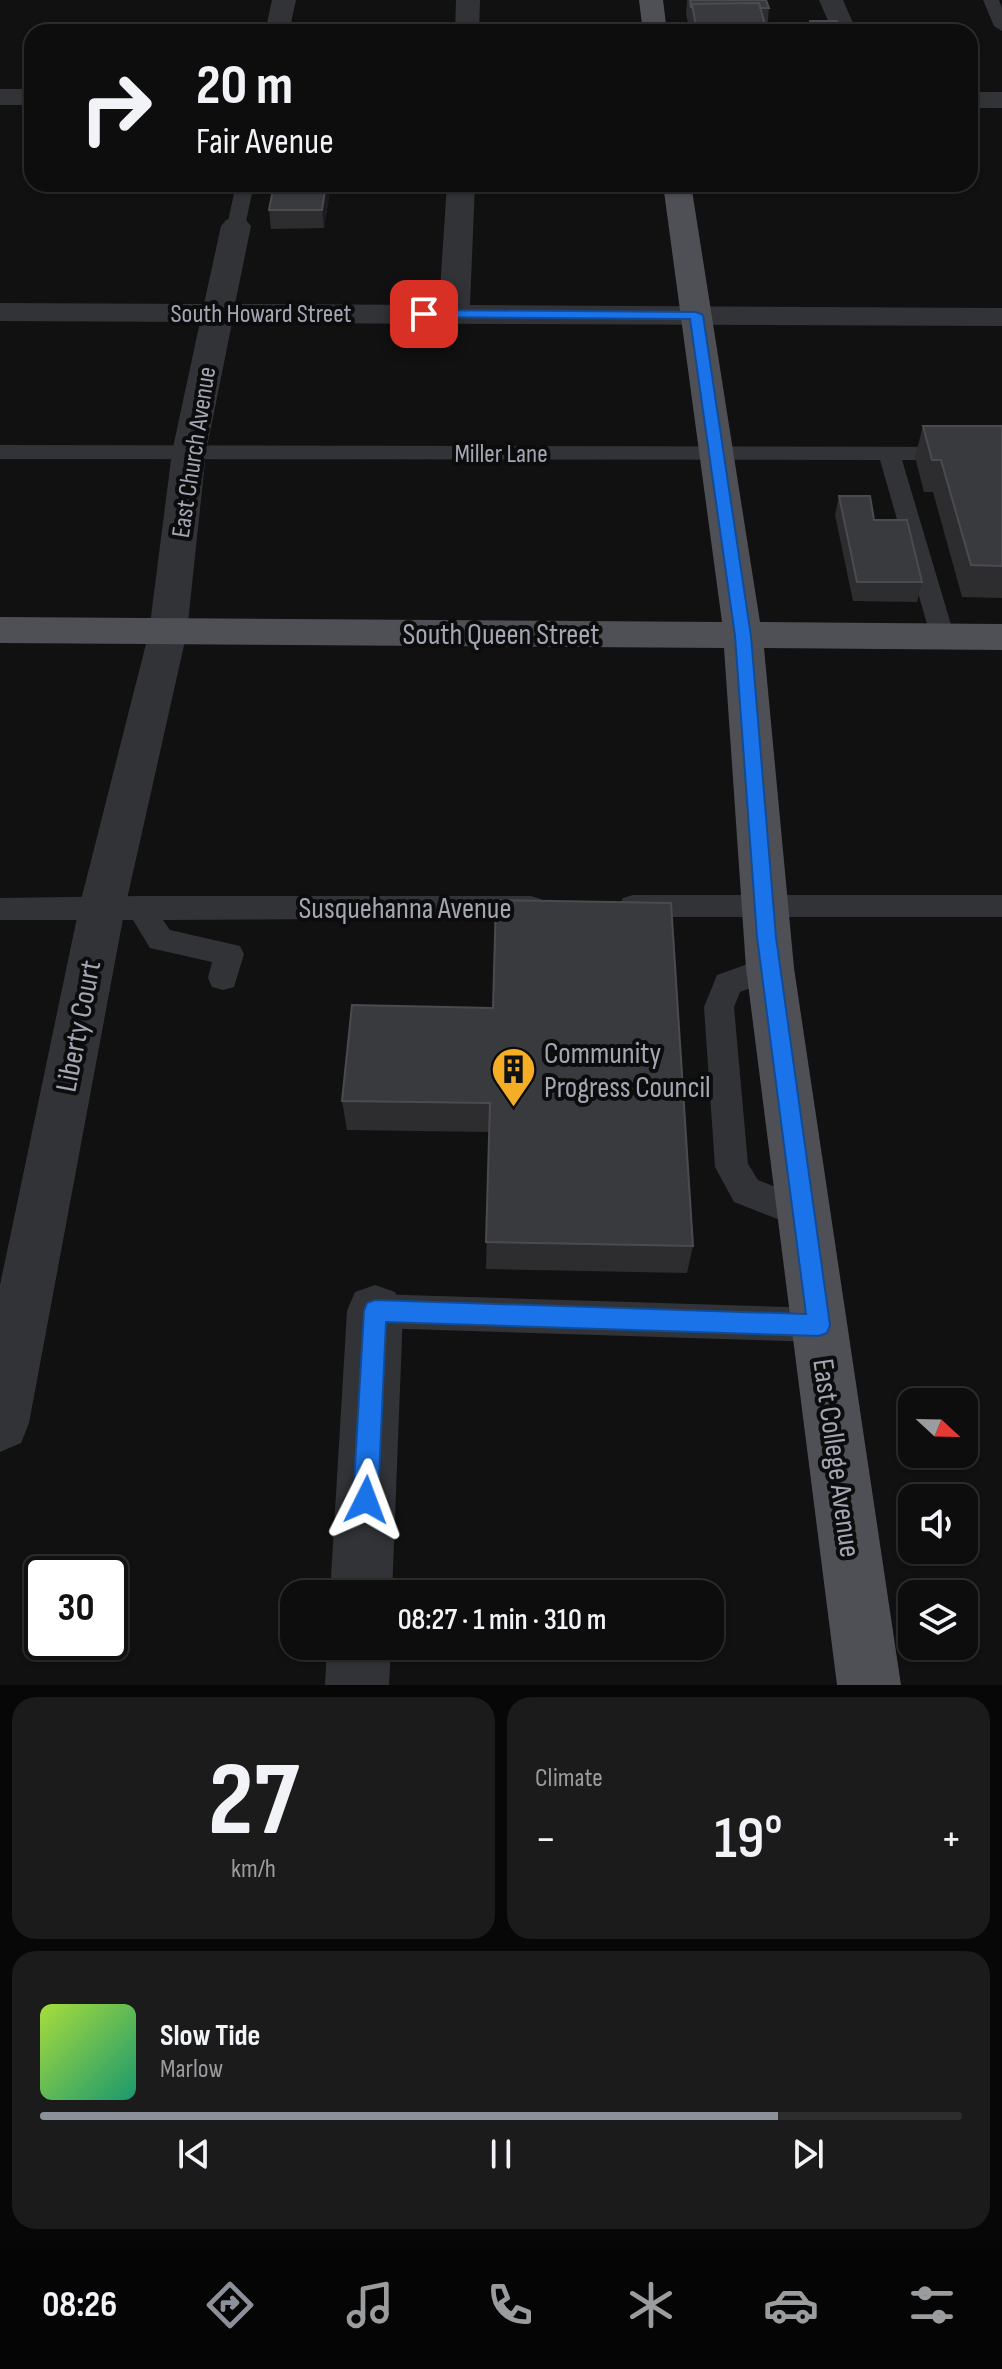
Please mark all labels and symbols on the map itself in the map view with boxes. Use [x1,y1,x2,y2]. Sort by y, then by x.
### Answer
pin [390,280,458,348]
street label: South Howard Street [170,299,352,330]
street label: East Church Avenue [166,365,223,540]
street label: Miller Lane [454,439,548,470]
street label: South Queen Street [403,617,599,653]
street label: Susquehanna Avenue [299,891,511,927]
street label: Liberty Court [49,957,109,1095]
place label: Community Progress Council [544,1036,711,1106]
building icon: Community Progress Council [489,1046,537,1109]
street label: East College Avenue [804,1357,868,1560]
north arrow [898,1388,978,1468]
position arrow [324,1458,408,1542]
speed limit sign: 30 [24,1556,128,1660]

